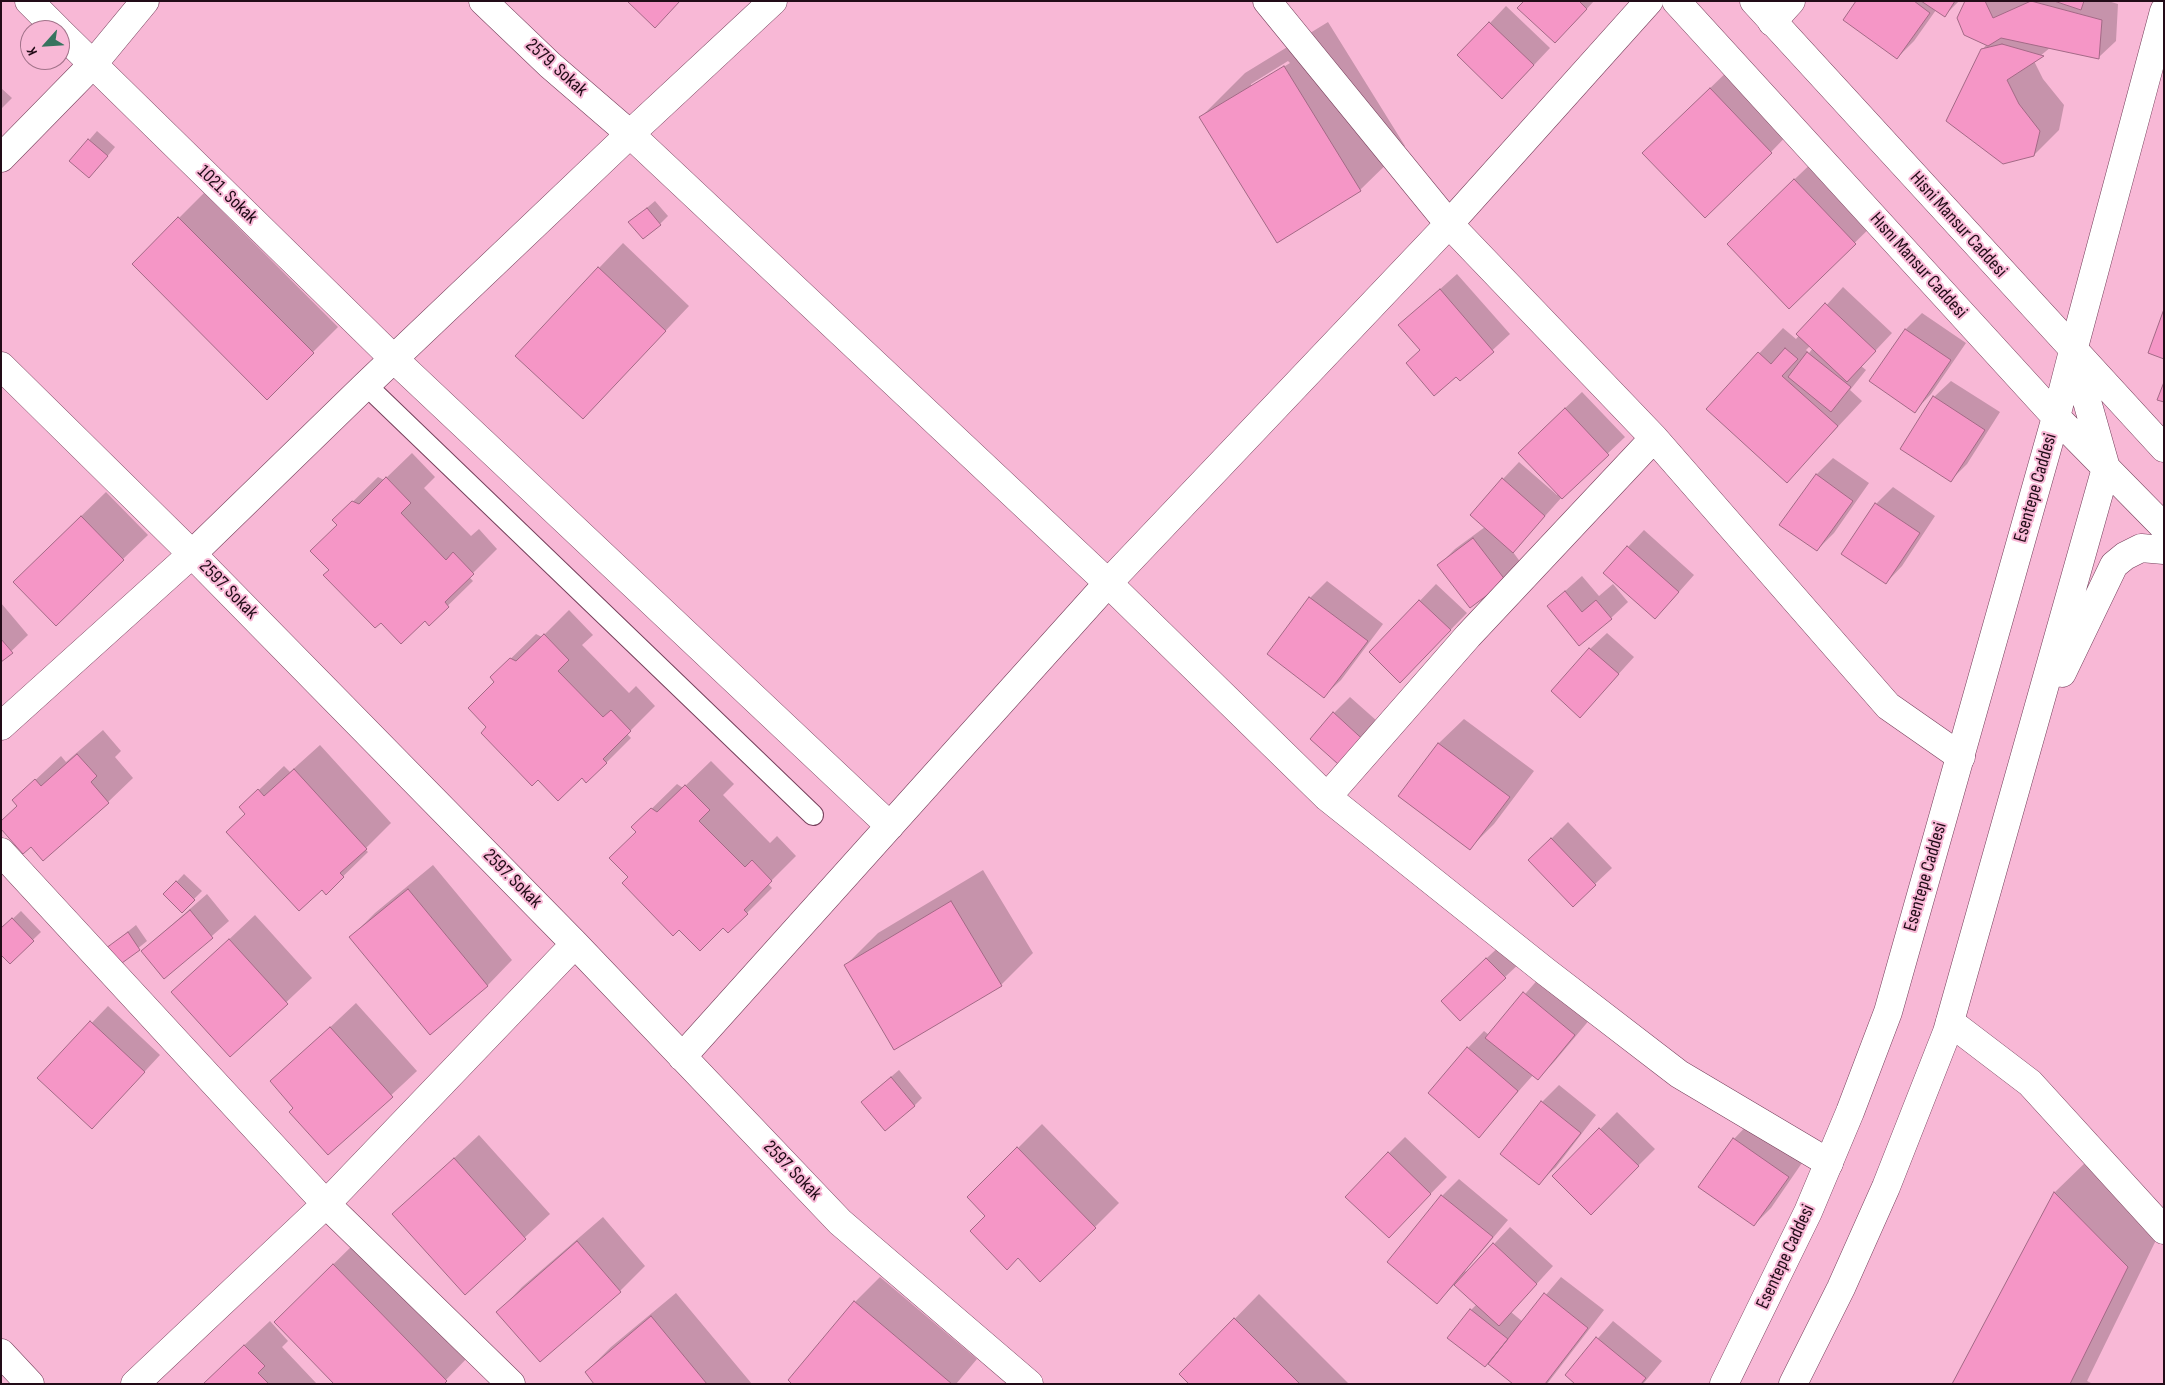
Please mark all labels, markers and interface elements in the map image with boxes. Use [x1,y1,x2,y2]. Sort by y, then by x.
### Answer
north arrow [20,20,70,70]
street label: 2579. Sokak [520,34,592,102]
text: K [23,45,41,58]
street label: 1021. Sokak [192,161,262,229]
street label: Hisni Mansur Caddesi [1904,167,2012,283]
street label: Hısnı Mansur Caddesi [1864,208,1972,324]
street label: Esentepe Caddesi [2010,431,2062,545]
street label: 2597. Sokak [194,556,262,624]
street label: Esentepe Caddesi [1900,820,1952,934]
street label: 2597. Sokak [478,845,546,913]
street label: 2597. Sokak [758,1136,826,1206]
street label: Esentepe Caddesi [1752,1201,1820,1313]

